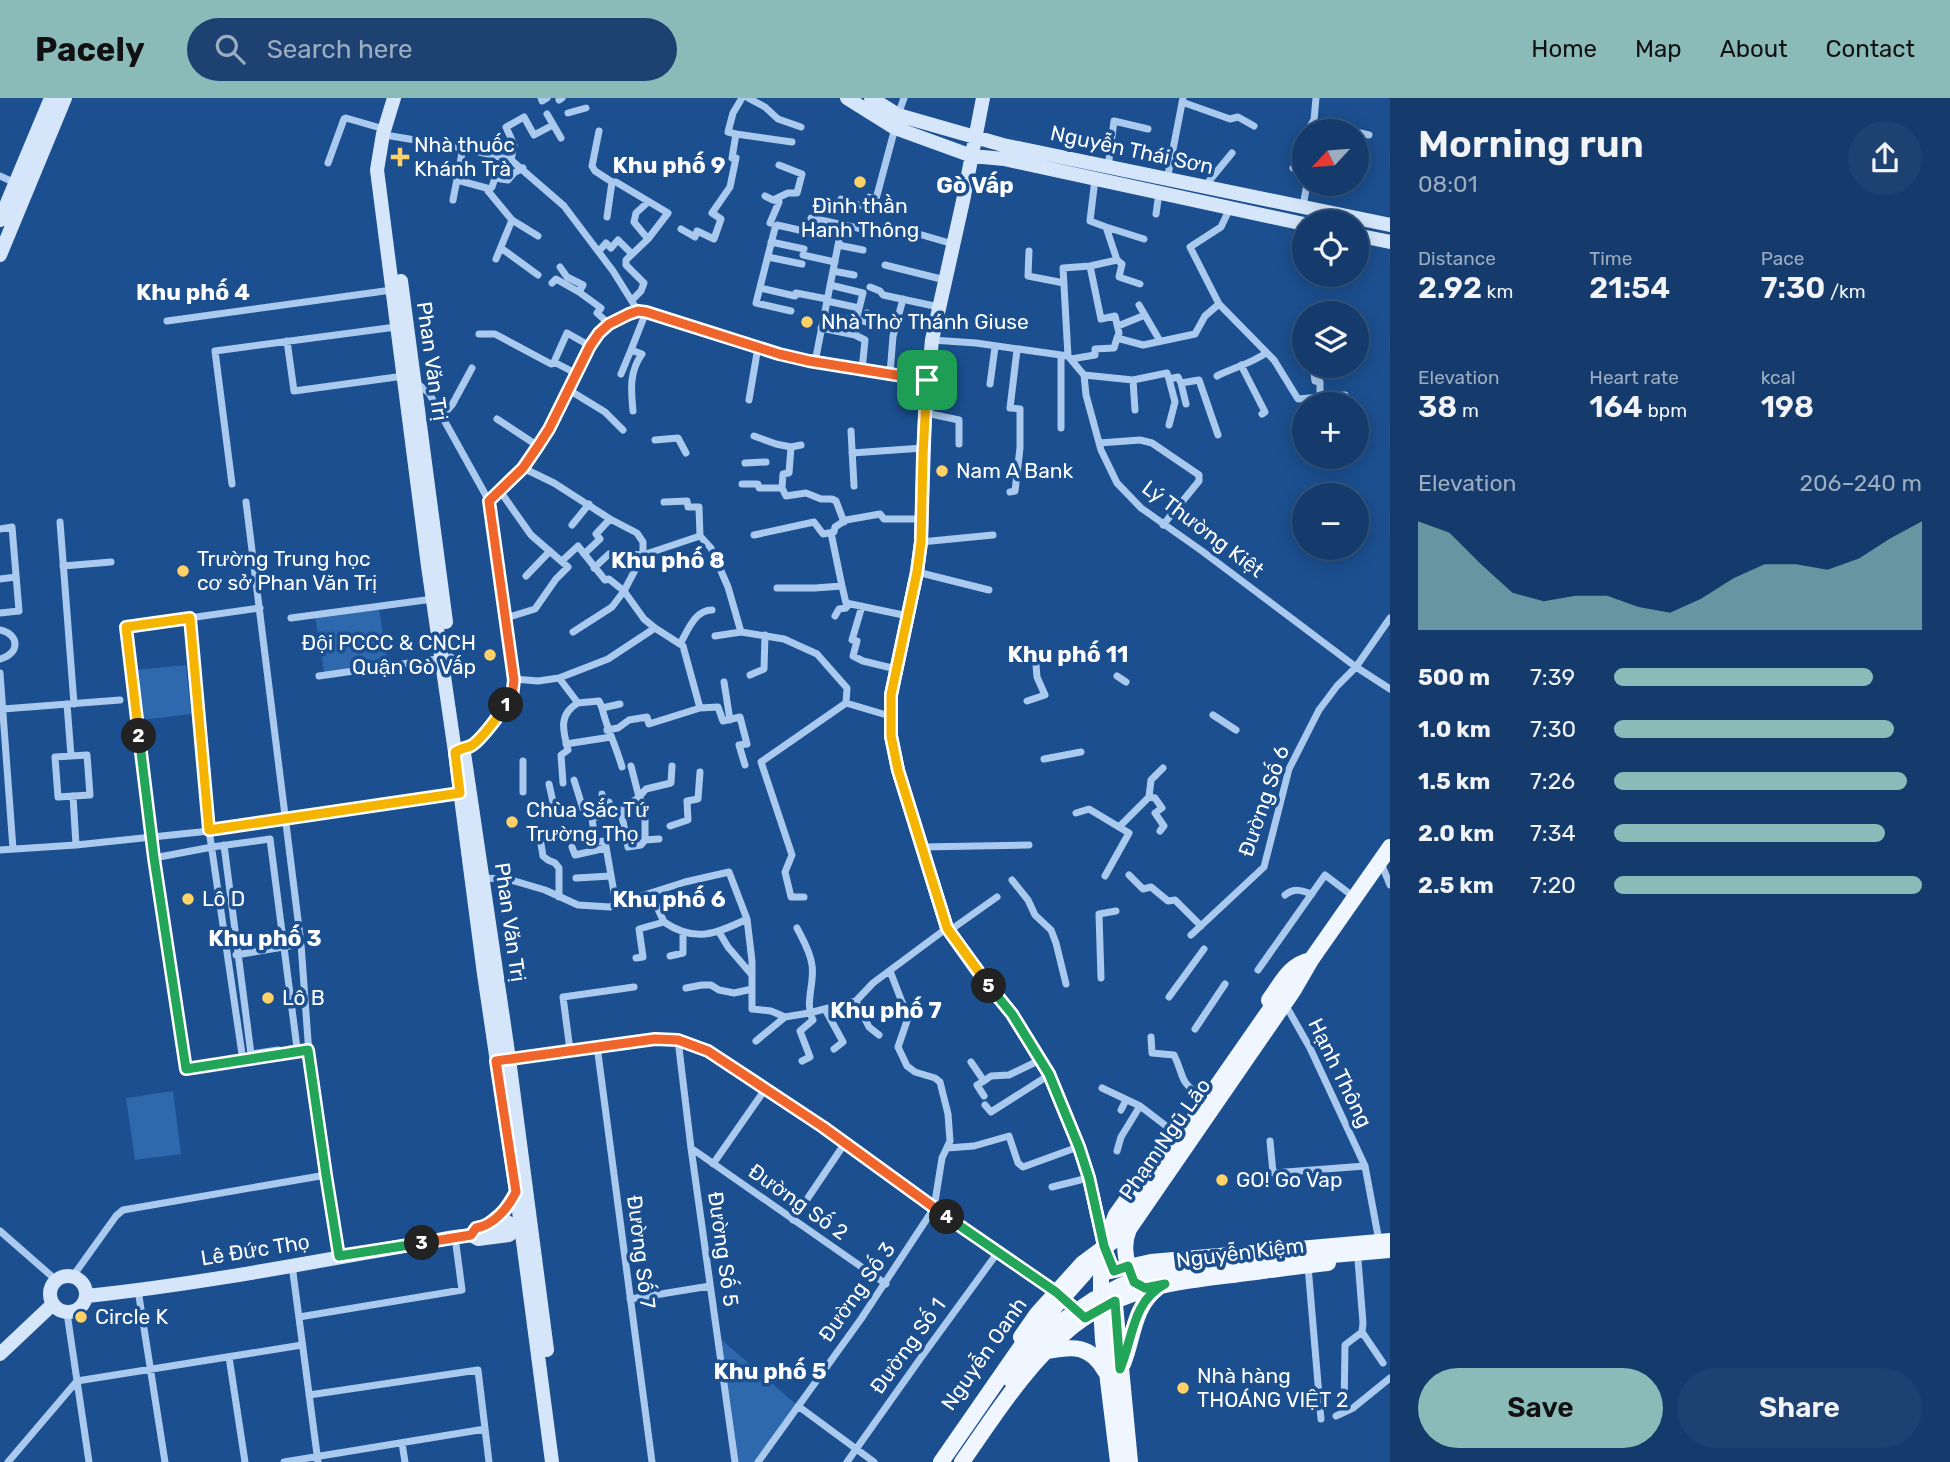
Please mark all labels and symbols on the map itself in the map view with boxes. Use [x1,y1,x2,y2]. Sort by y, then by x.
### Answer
north arrow [1292,119,1368,196]
street label: Nguyễn Thái Sơn [1048,120,1216,179]
place label: Nhà thuốc Khánh Trà [414,132,515,181]
marker: Nhà thuốc Khánh Trà [392,149,408,165]
district label: Khu phố 9 [613,151,726,179]
district label: Gò Vấp [936,171,1014,199]
marker: Đình thần Hanh Thông [852,174,868,190]
place label: Đình thần Hanh Thông [801,193,919,242]
district label: Khu phố 4 [136,278,250,306]
street label: Phan Văn Trị [412,300,453,422]
place label: Nhà Thờ Thánh Giuse [821,309,1029,334]
marker: Nhà Thờ Thánh Giuse [799,314,815,330]
pin [897,350,957,410]
place label: Nam A Bank [956,458,1073,483]
marker: Nam A Bank [934,463,950,479]
street label: Lý Thường Kiệt [1138,475,1269,582]
place label: Trường Trung học cơ sở Phan Văn Trị [197,546,377,595]
district label: Khu phố 8 [611,546,725,574]
marker: Trường Trung học cơ sở Phan Văn Trị [175,563,191,579]
place label: Đội PCCC & CNCH Quận Gò Vấp [302,630,476,679]
district label: Khu phố 11 [1007,640,1129,668]
marker: Đội PCCC & CNCH Quận Gò Vấp [482,647,498,663]
pin: 1 [489,688,524,722]
pin: 2 [122,718,156,754]
street label: Đường Số 6 [1233,742,1294,860]
place label: Chùa Sắc Tứ Trường Thọ [526,797,649,846]
marker: Chùa Sắc Tứ Trường Thọ [504,814,520,830]
street label: Phan Văn Trị [490,861,531,983]
district label: Khu phố 6 [612,885,726,913]
place label: Lô D [202,886,245,911]
marker: Lô D [180,891,196,907]
district label: Khu phố 3 [208,924,322,952]
pin: 5 [972,968,1006,1004]
place label: Lô B [282,985,325,1010]
marker: Lô B [260,990,276,1006]
district label: Khu phố 7 [830,996,942,1024]
street label: Hạnh Thông [1303,1014,1378,1132]
street label: Phạm Ngũ Lão [1114,1073,1216,1204]
street label: Đường Số 2 [744,1158,853,1245]
place label: GO! Go Vap [1236,1167,1342,1192]
marker: GO! Go Vap [1214,1172,1230,1188]
street label: Đường Số 5 [703,1190,744,1308]
street label: Đường Số 7 [622,1194,661,1310]
pin: 4 [930,1200,964,1234]
pin: 3 [404,1226,440,1260]
street label: Lê Đức Thọ [199,1229,311,1270]
street label: Nguyễn Kiệm [1175,1232,1305,1273]
street label: Đường Số 3 [813,1237,900,1346]
street label: Nguyễn Oanh [936,1292,1032,1415]
street label: Đường Số 1 [865,1293,951,1398]
place label: Circle K [95,1304,168,1329]
marker: Circle K [73,1309,89,1325]
district label: Khu phố 5 [713,1357,827,1385]
place label: Nhà hàng THOÁNG VIỆT 2 [1197,1363,1348,1412]
marker: Nhà hàng THOÁNG VIỆT 2 [1175,1380,1191,1396]

